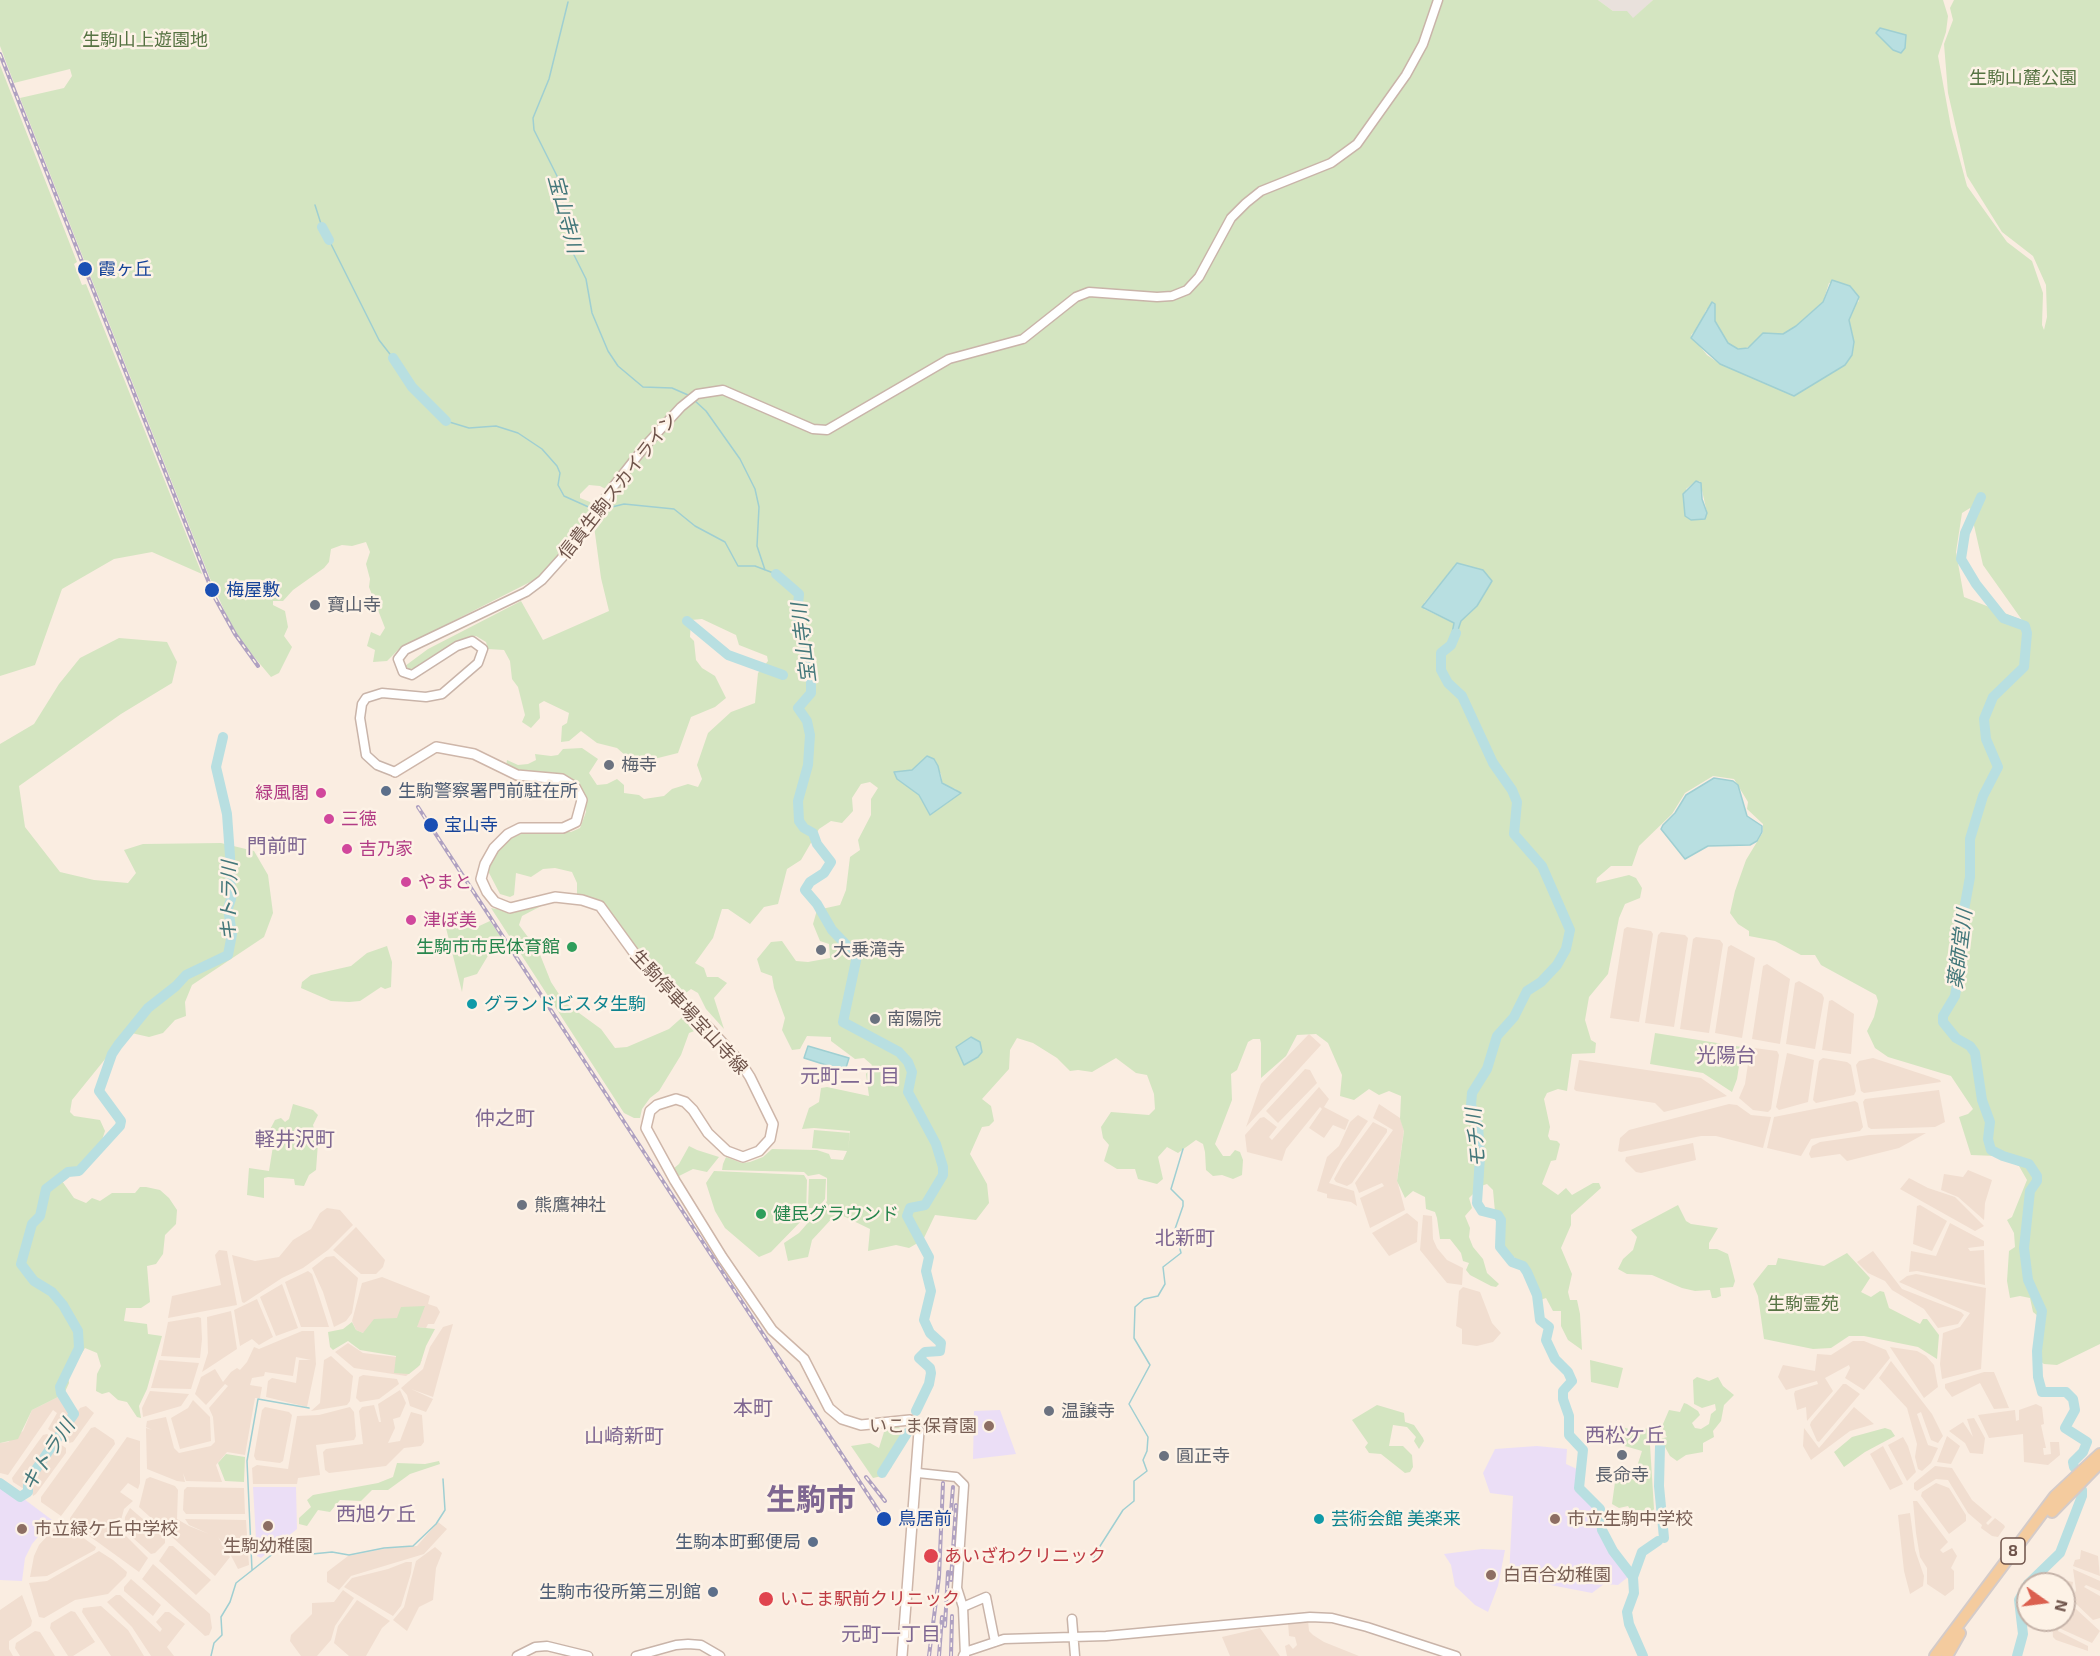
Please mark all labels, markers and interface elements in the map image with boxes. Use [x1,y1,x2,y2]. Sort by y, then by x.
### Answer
park label: 生駒山上遊園地 [82,29,208,51]
park label: 生駒山麓公園 [1969,67,2077,89]
water label: 宝山寺川 [543,172,587,256]
place label: 霞ヶ丘 [98,258,152,280]
marker: 霞ヶ丘 [76,260,94,278]
street label: 信貴生駒スカイライン [554,408,682,564]
place label: 梅屋敷 [226,579,280,601]
marker: 梅屋敷 [203,581,221,599]
place label: 寶山寺 [327,594,381,616]
marker: 寶山寺 [308,598,322,612]
water label: 宝山寺川 [787,602,821,684]
place label: 梅寺 [621,754,657,776]
marker: 梅寺 [602,758,616,772]
place label: 生駒警察署門前駐在所 [398,780,578,802]
place label: 緑風閣 [255,782,309,804]
marker: 生駒警察署門前駐在所 [379,784,393,798]
marker: 緑風閣 [314,786,328,800]
place label: 三徳 [341,808,377,830]
marker: 三徳 [322,812,336,826]
place label: 宝山寺 [444,814,498,836]
marker: 宝山寺 [422,816,440,834]
district label: 門前町 [247,834,307,858]
place label: 吉乃家 [359,838,413,860]
marker: 吉乃家 [340,842,354,856]
water label: キトラ川 [216,861,242,941]
place label: やまと [418,871,472,893]
marker: やまと [399,875,413,889]
water label: 薬師堂川 [1943,908,1977,990]
place label: 津ぼ美 [423,909,477,931]
marker: 津ぼ美 [404,913,418,927]
place label: 生駒市市民体育館 [416,936,560,958]
place label: 大乗滝寺 [833,939,905,961]
marker: 生駒市市民体育館 [565,940,579,954]
marker: 大乗滝寺 [814,943,828,957]
street label: 生駒停車場宝山寺線 [626,945,752,1079]
place label: グランドビスタ生駒 [484,993,646,1015]
marker: グランドビスタ生駒 [465,997,479,1011]
place label: 南陽院 [887,1008,941,1030]
marker: 南陽院 [868,1012,882,1026]
district label: 光陽台 [1696,1043,1756,1067]
district label: 元町二丁目 [800,1064,900,1088]
district label: 仲之町 [475,1106,535,1130]
water label: モチ川 [1461,1107,1491,1169]
district label: 軽井沢町 [255,1127,335,1151]
place label: 熊鷹神社 [534,1194,606,1216]
marker: 熊鷹神社 [515,1198,529,1212]
place label: 健民グラウンド [773,1203,899,1225]
marker: 健民グラウンド [754,1207,768,1221]
district label: 北新町 [1155,1226,1215,1250]
park label: 生駒霊苑 [1767,1293,1839,1315]
district label: 本町 [733,1396,773,1420]
place label: 温譲寺 [1061,1400,1115,1422]
marker: 温譲寺 [1042,1404,1056,1418]
water label: キトラ川 [16,1415,80,1495]
place label: いこま保育園 [869,1415,977,1437]
marker: いこま保育園 [982,1419,996,1433]
district label: 西松ケ丘 [1585,1423,1665,1447]
district label: 山崎新町 [584,1424,664,1448]
place label: 圓正寺 [1176,1445,1230,1467]
marker: 長命寺 [1615,1448,1629,1462]
marker: 圓正寺 [1157,1449,1171,1463]
place label: 長命寺 [1595,1464,1649,1486]
district label: 生駒市 [766,1482,856,1518]
district label: 西旭ケ丘 [336,1502,416,1526]
place label: 鳥居前 [898,1508,952,1530]
place label: 芸術会館 美楽来 [1331,1508,1461,1530]
place label: 市立生駒中学校 [1567,1508,1693,1530]
marker: 鳥居前 [875,1510,893,1528]
marker: 芸術会館 美楽来 [1312,1512,1326,1526]
marker: 市立生駒中学校 [1548,1512,1562,1526]
place label: 市立緑ケ丘中学校 [34,1518,178,1540]
marker: 生駒幼稚園 [261,1519,275,1533]
marker: 市立緑ケ丘中学校 [15,1522,29,1536]
place label: 生駒本町郵便局 [675,1531,801,1553]
place label: 生駒幼稚園 [223,1535,313,1557]
marker: 生駒本町郵便局 [806,1535,820,1549]
road number: 8 [2001,1538,2025,1564]
place label: あいざわクリニック [944,1545,1106,1567]
marker: あいざわクリニック [922,1547,940,1565]
place label: 白百合幼稚園 [1503,1564,1611,1586]
marker: 白百合幼稚園 [1484,1568,1498,1582]
north arrow [2016,1572,2076,1632]
place label: 生駒市役所第三別館 [539,1581,701,1603]
marker: 生駒市役所第三別館 [706,1585,720,1599]
place label: いこま駅前クリニック [780,1588,960,1610]
marker: いこま駅前クリニック [757,1590,775,1608]
text: N [2051,1598,2073,1614]
district label: 元町一丁目 [841,1622,941,1646]

